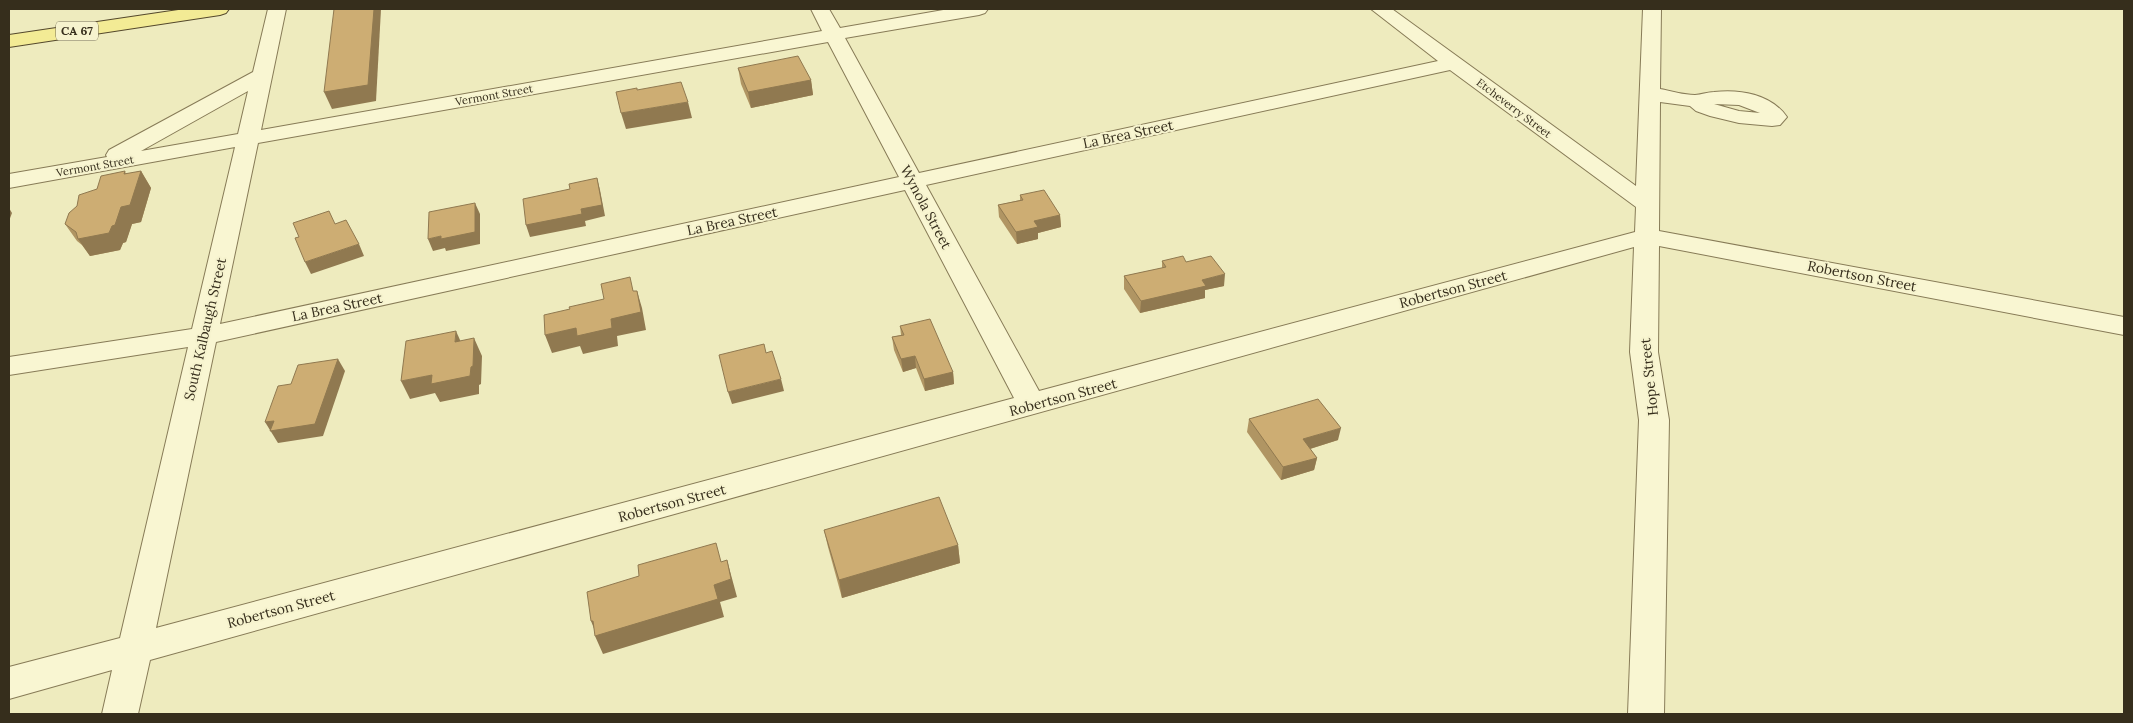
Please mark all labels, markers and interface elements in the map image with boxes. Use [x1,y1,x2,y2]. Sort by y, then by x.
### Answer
road number: CA 67 [56,22,98,40]
street label: Etcheverry Street [1474,75,1555,141]
street label: Vermont Street [453,81,535,109]
street label: La Brea Street [1081,116,1175,152]
street label: Vermont Street [54,152,136,180]
street label: Wynola Street [896,162,956,252]
street label: La Brea Street [685,203,779,239]
street label: South Kalbaugh Street [180,255,230,402]
street label: Robertson Street [1806,257,1919,296]
street label: Robertson Street [1397,266,1509,312]
street label: La Brea Street [290,289,384,325]
street label: Hope Street [1636,337,1662,417]
street label: Robertson Street [1007,374,1119,420]
street label: Robertson Street [616,480,728,526]
street label: Robertson Street [225,586,337,632]

